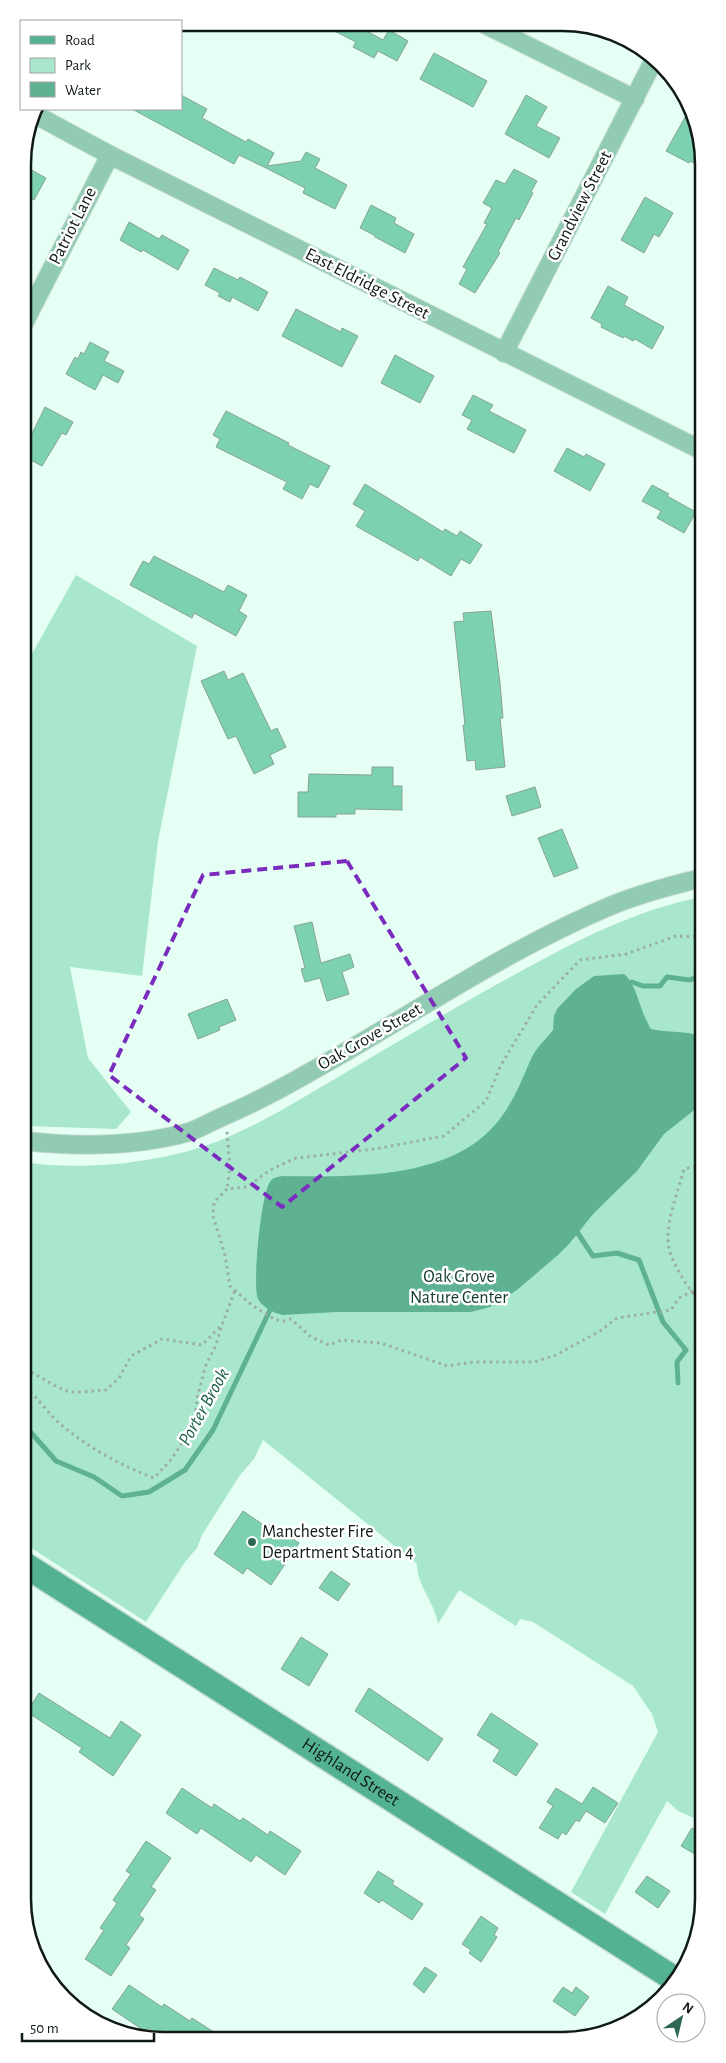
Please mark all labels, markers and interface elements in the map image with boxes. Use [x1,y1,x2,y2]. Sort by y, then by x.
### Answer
legend [20,20,182,110]
text: Road [65,33,95,48]
text: Park [65,58,91,73]
text: Water [65,83,101,98]
street label: Grandview Street [545,148,615,264]
street label: Patriot Lane [46,185,100,267]
street label: East Eldridge Street [302,245,432,323]
street label: Oak Grove Street [315,1000,425,1074]
park label: Oak Grove Nature Center [410,1268,508,1307]
water label: Porter Brook [175,1365,233,1449]
place label: Manchester Fire Department Station 4 [262,1523,414,1562]
marker: Manchester Fire Department Station 4 [246,1536,258,1548]
street label: Highland Street [299,1735,403,1810]
north arrow [656,1993,706,2043]
text: N [680,2000,696,2017]
scale bar [22,2010,155,2042]
text: 50 m [30,2021,59,2036]

